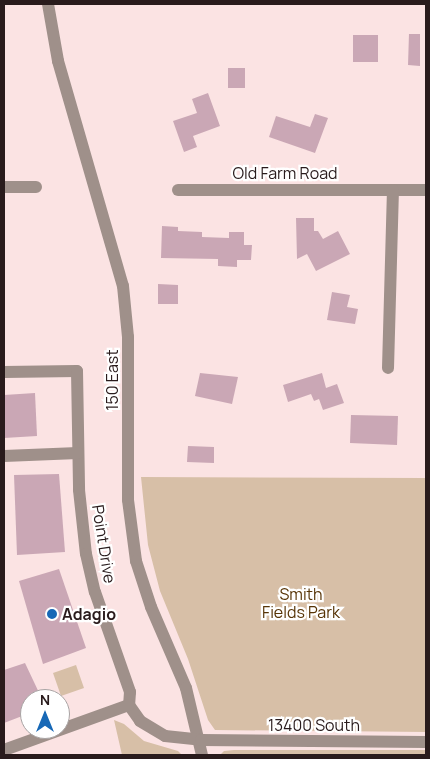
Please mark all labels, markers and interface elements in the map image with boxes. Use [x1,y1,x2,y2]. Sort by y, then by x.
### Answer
street label: Old Farm Road [232,163,338,183]
street label: 150 East [102,349,122,411]
street label: Point Drive [88,503,120,585]
park label: Smith Fields Park [262,584,340,622]
place label: Adagio [62,604,116,624]
marker: Adagio [46,608,58,620]
north arrow [20,689,70,739]
text: N [40,690,50,709]
street label: 13400 South [268,715,360,735]

